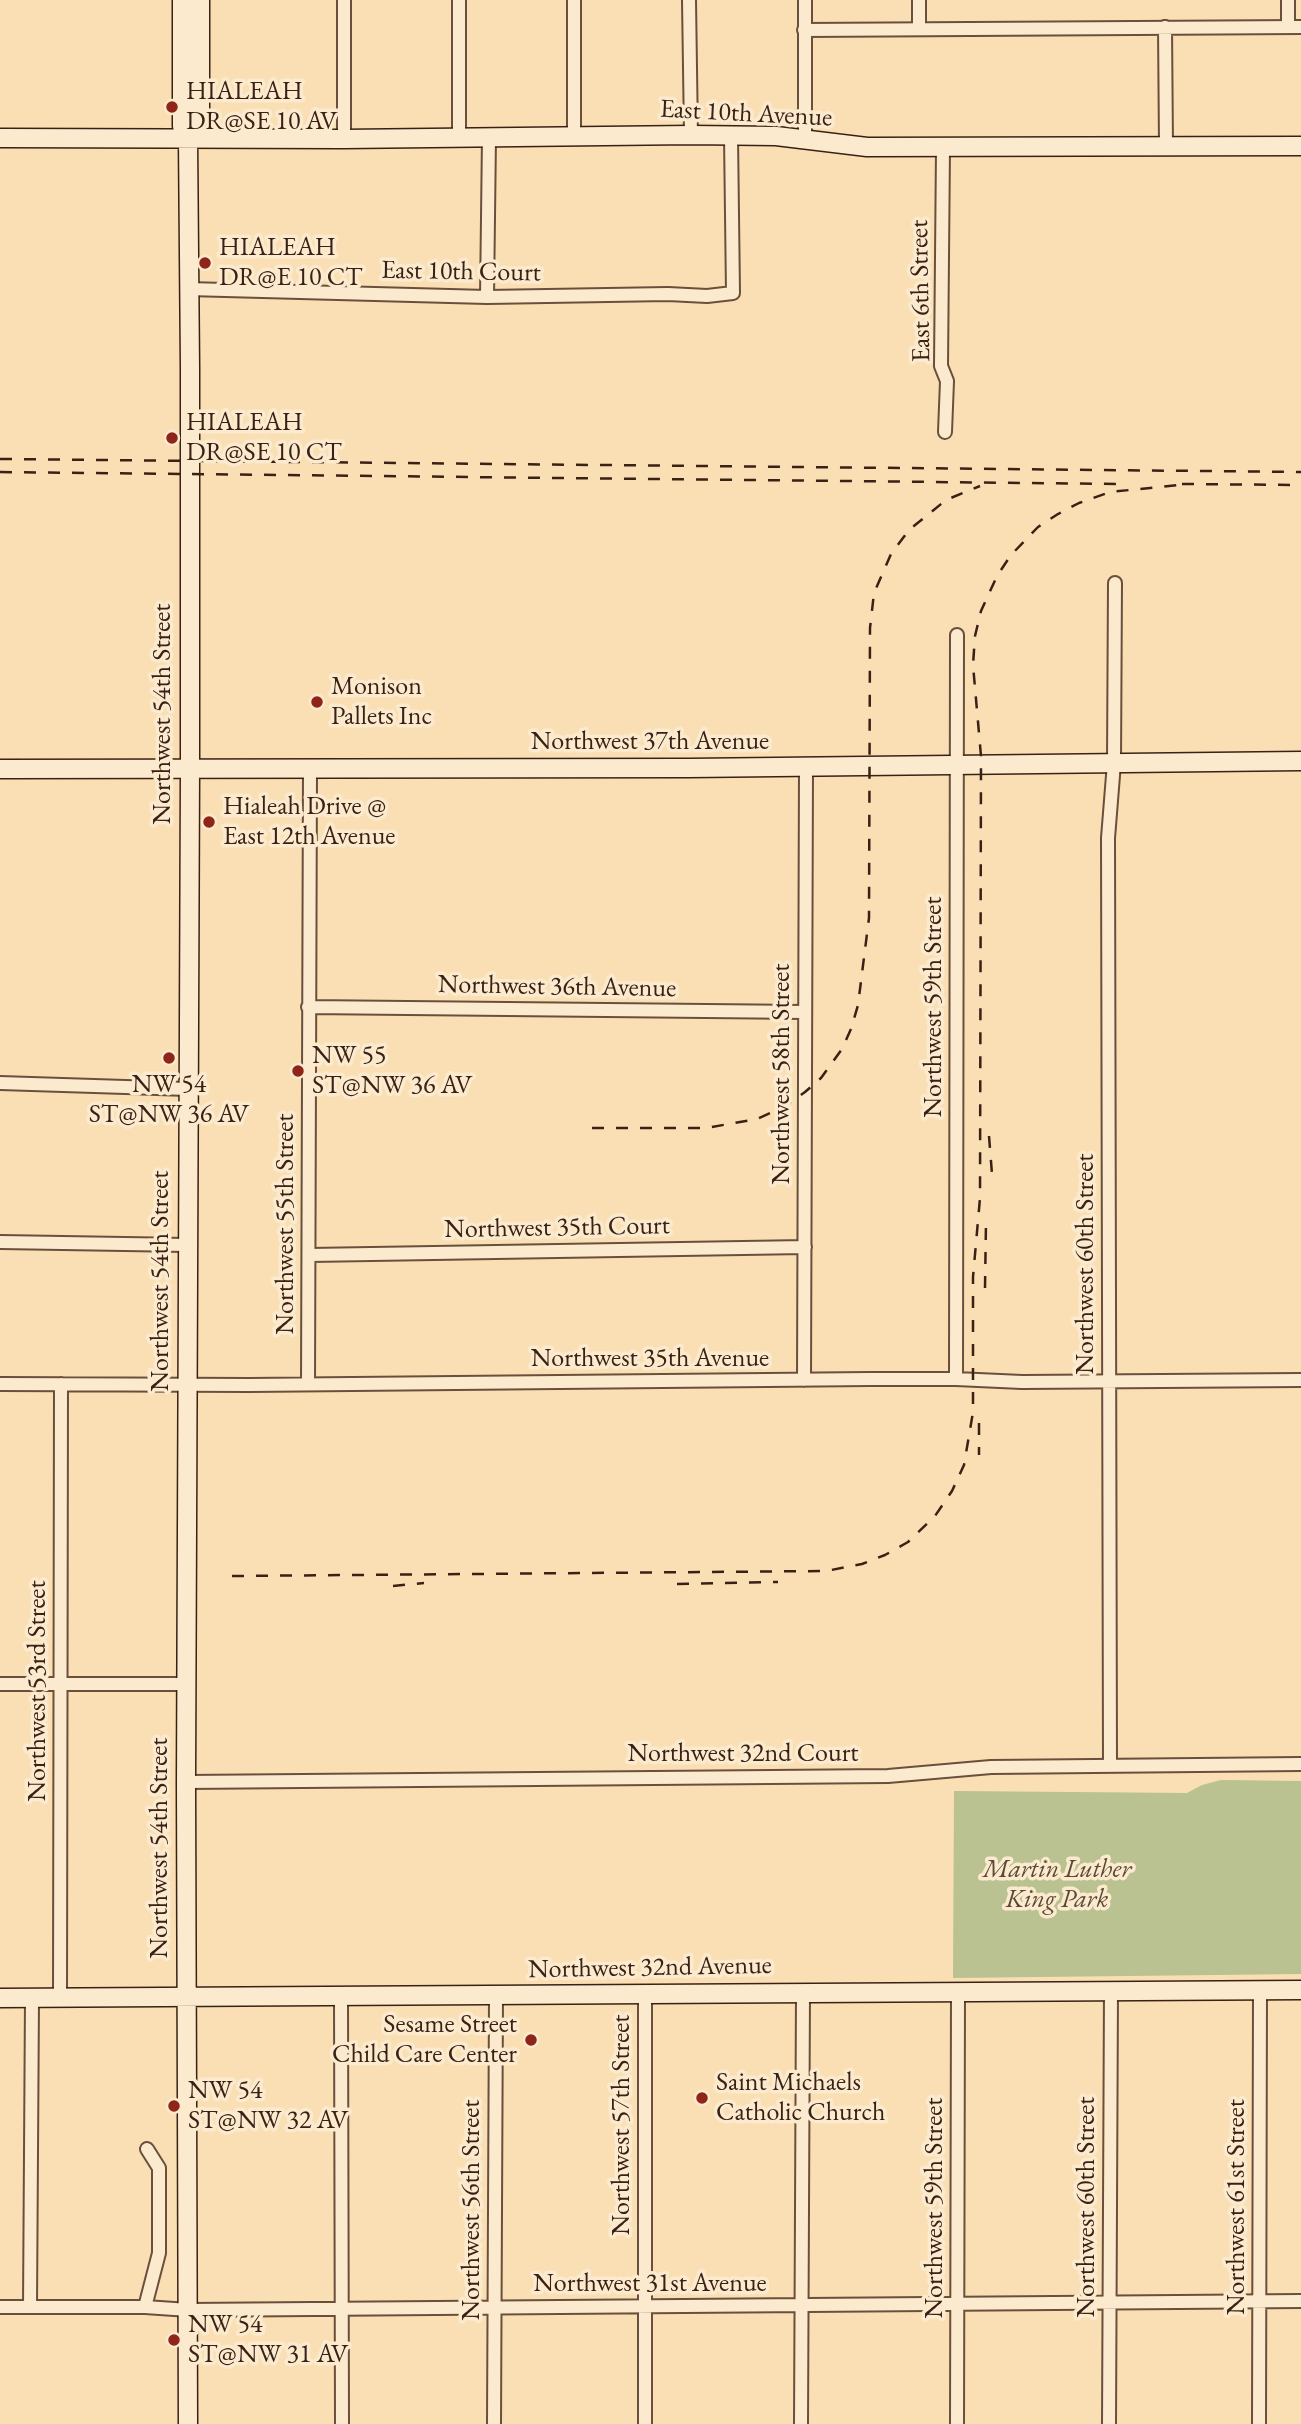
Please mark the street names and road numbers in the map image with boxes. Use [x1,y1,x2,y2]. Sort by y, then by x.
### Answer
street label: East 10th Avenue [659,94,833,134]
street label: East 6th Street [904,219,938,363]
street label: East 10th Court [381,255,541,289]
street label: Northwest 54th Street [147,604,179,824]
street label: Northwest 37th Avenue [531,726,769,758]
street label: Northwest 59th Street [918,897,950,1117]
street label: Northwest 58th Street [766,964,798,1184]
street label: Northwest 36th Avenue [438,969,676,1005]
street label: Northwest 55th Street [270,1114,302,1334]
street label: Northwest 60th Street [1070,1154,1102,1374]
street label: Northwest 54th Street [145,1171,177,1391]
street label: Northwest 35th Court [444,1210,670,1246]
street label: Northwest 35th Avenue [531,1343,769,1375]
street label: Northwest 53rd Street [22,1580,54,1802]
street label: Northwest 54th Street [144,1738,176,1958]
street label: Northwest 32nd Court [627,1738,859,1770]
street label: Northwest 32nd Avenue [528,1950,772,1986]
street label: Northwest 57th Street [606,2015,638,2235]
street label: Northwest 60th Street [1071,2097,1103,2317]
street label: Northwest 59th Street [919,2098,951,2318]
street label: Northwest 61st Street [1221,2099,1253,2315]
street label: Northwest 56th Street [456,2100,488,2320]
street label: Northwest 31st Avenue [533,2268,767,2300]

